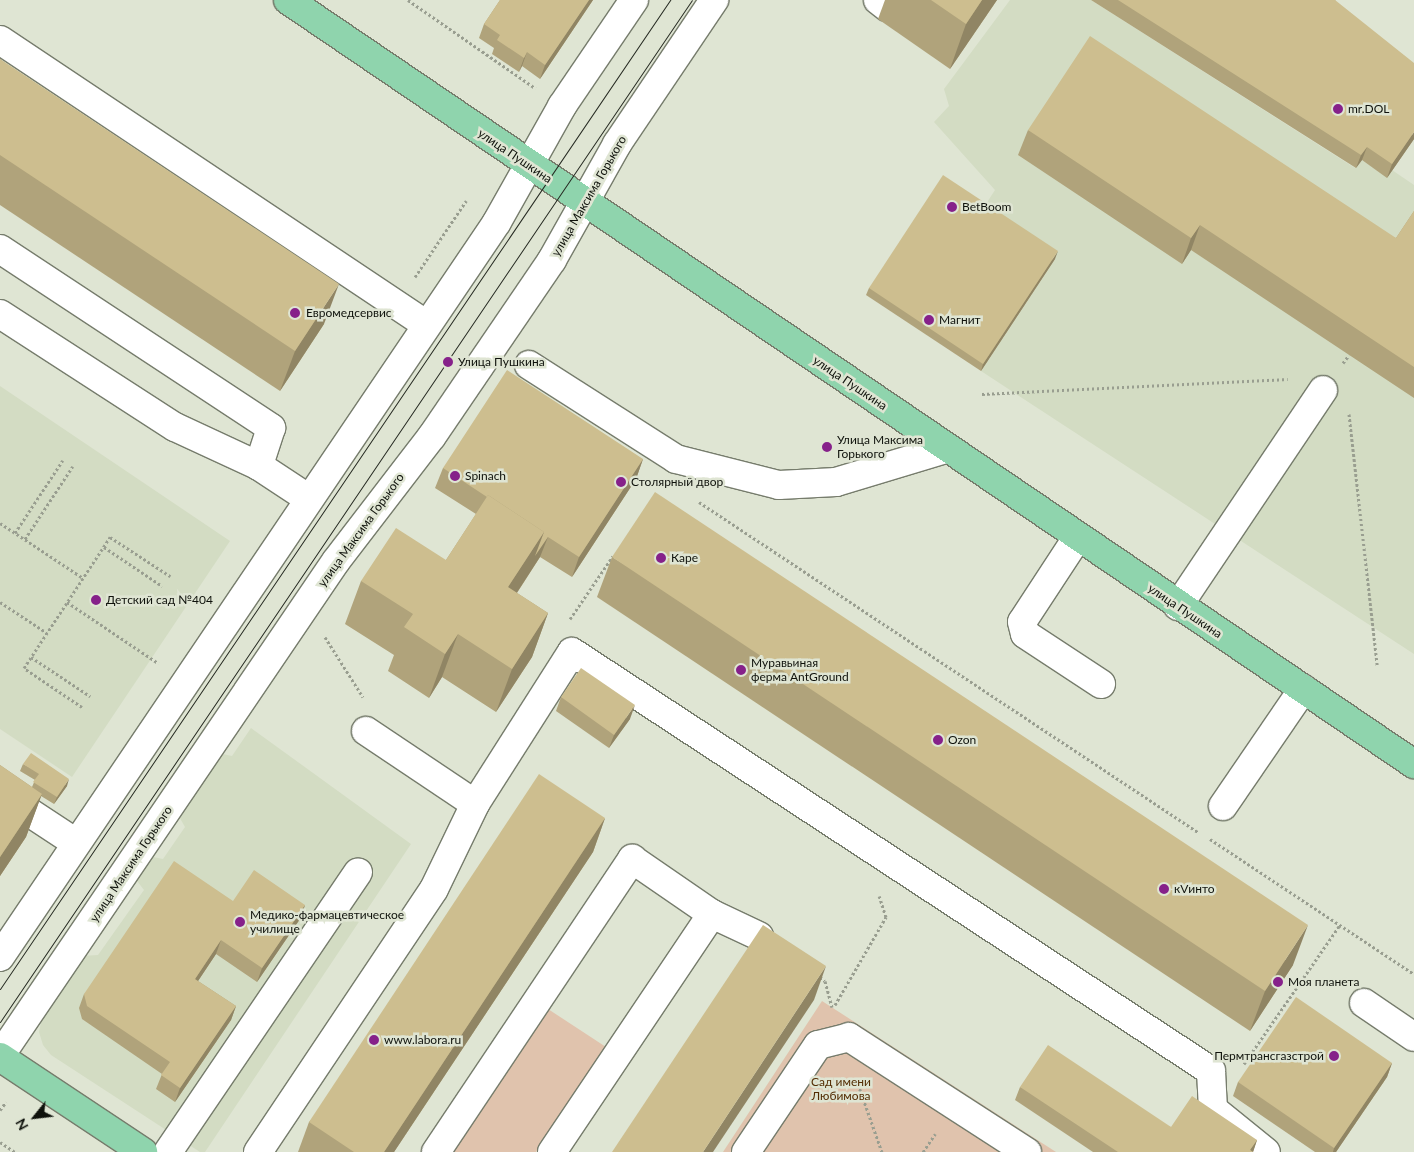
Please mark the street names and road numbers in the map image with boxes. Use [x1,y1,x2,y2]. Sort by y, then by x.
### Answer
street label: улица Пушкина [475,126,555,186]
street label: улица Максима Горького [549,133,629,259]
street label: улица Пушкина [810,353,890,413]
street label: улица Максима Горького [315,470,407,590]
street label: улица Пушкина [1145,581,1225,641]
street label: улица Максима Горького [87,803,175,925]

